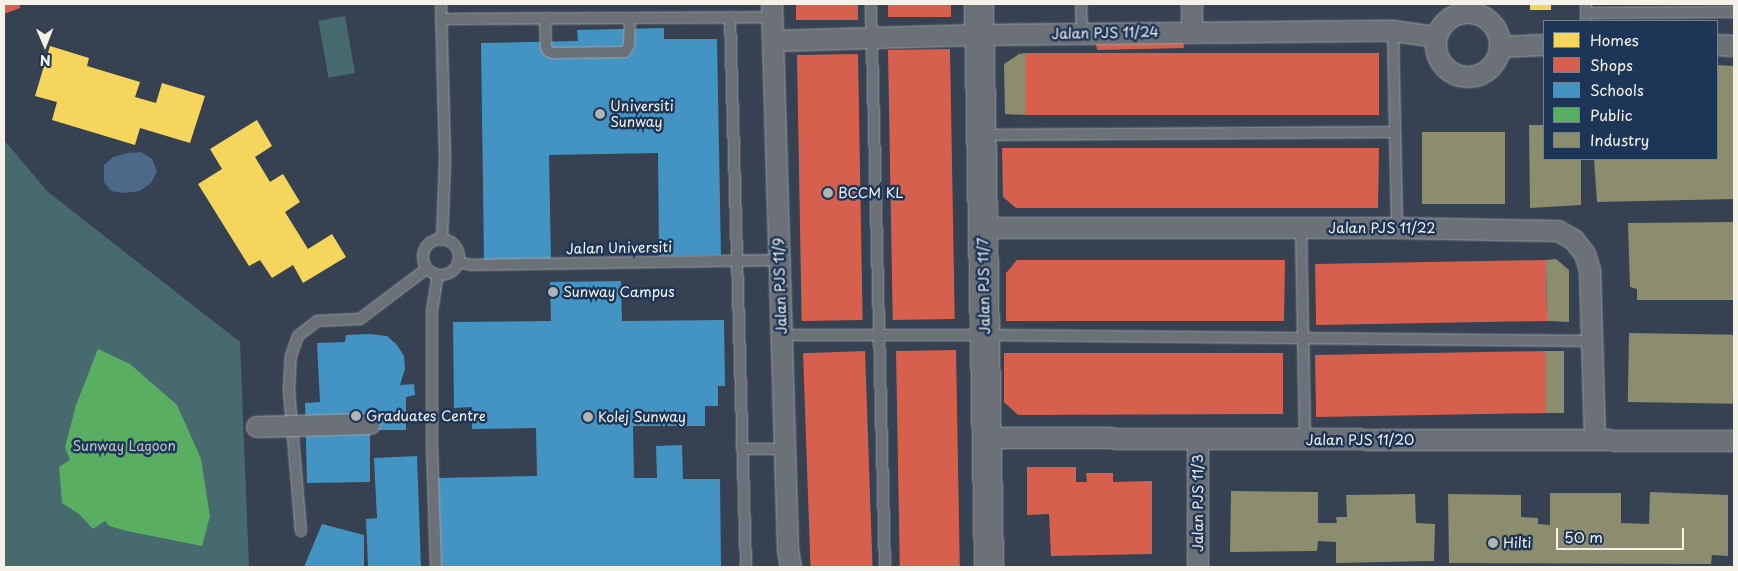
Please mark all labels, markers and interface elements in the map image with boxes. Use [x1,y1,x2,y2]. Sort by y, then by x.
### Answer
north arrow [20,20,70,70]
legend [1543,20,1718,160]
street label: Jalan PJS 11/24 [1051,24,1159,42]
text: Homes [1590,28,1639,51]
text: N [40,50,51,71]
text: Shops [1590,53,1633,76]
text: Schools [1590,78,1644,101]
place label: Universiti Sunway [610,98,674,130]
text: Public [1590,103,1633,126]
marker: Universiti Sunway [594,108,606,120]
text: Industry [1590,128,1649,151]
place label: BCCM KL [838,185,904,201]
marker: BCCM KL [822,187,834,199]
street label: Jalan PJS 11/22 [1328,220,1436,236]
street label: Jalan PJS 11/9 [770,237,790,335]
street label: Jalan PJS 11/7 [975,237,993,335]
street label: Jalan Universiti [566,239,672,257]
place label: Sunway Campus [563,284,675,300]
marker: Sunway Campus [547,286,559,298]
place label: Graduates Centre [366,408,487,424]
place label: Kolej Sunway [598,409,687,425]
marker: Graduates Centre [350,410,362,422]
marker: Kolej Sunway [582,411,594,423]
street label: Jalan PJS 11/20 [1306,432,1414,448]
park label: Sunway Lagoon [72,438,176,454]
street label: Jalan PJS 11/3 [1190,454,1206,552]
scale bar [1558,518,1686,550]
text: 50 m [1564,525,1603,548]
place label: Hilti [1503,535,1531,551]
marker: Hilti [1487,537,1499,549]

